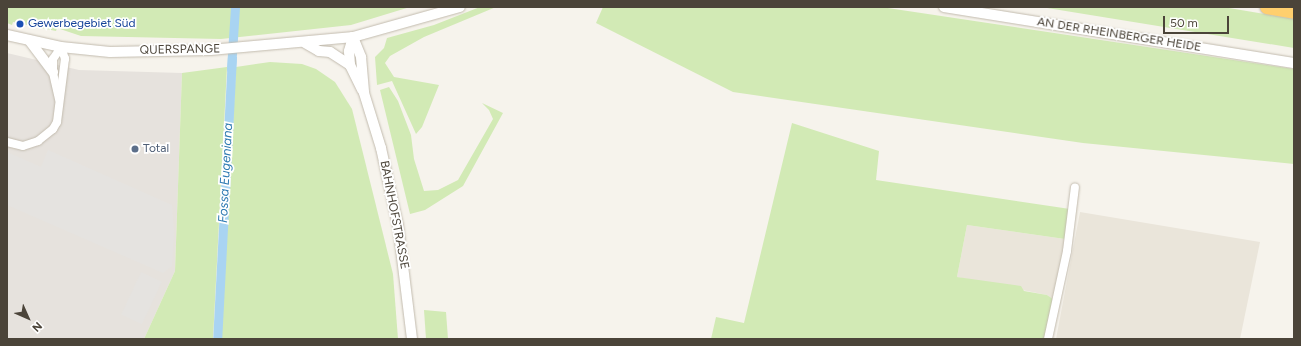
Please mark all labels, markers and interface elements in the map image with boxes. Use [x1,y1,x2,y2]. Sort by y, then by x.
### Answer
scale bar [1165,8,1231,34]
street label: AN DER RHEINBERGER HEIDE [1036,15,1202,55]
text: 50 m [1170,16,1198,30]
place label: Gewerbegebiet Süd [28,17,136,31]
marker: Gewerbegebiet Süd [15,19,25,29]
street label: QUERSPANGE [140,42,220,58]
water label: Fossa Eugeniana [216,123,236,223]
place label: Total [143,142,169,156]
marker: Total [130,144,140,154]
street label: BAHNHOFSTRASSE [376,160,412,270]
north arrow [8,298,48,338]
text: N [29,319,44,334]

